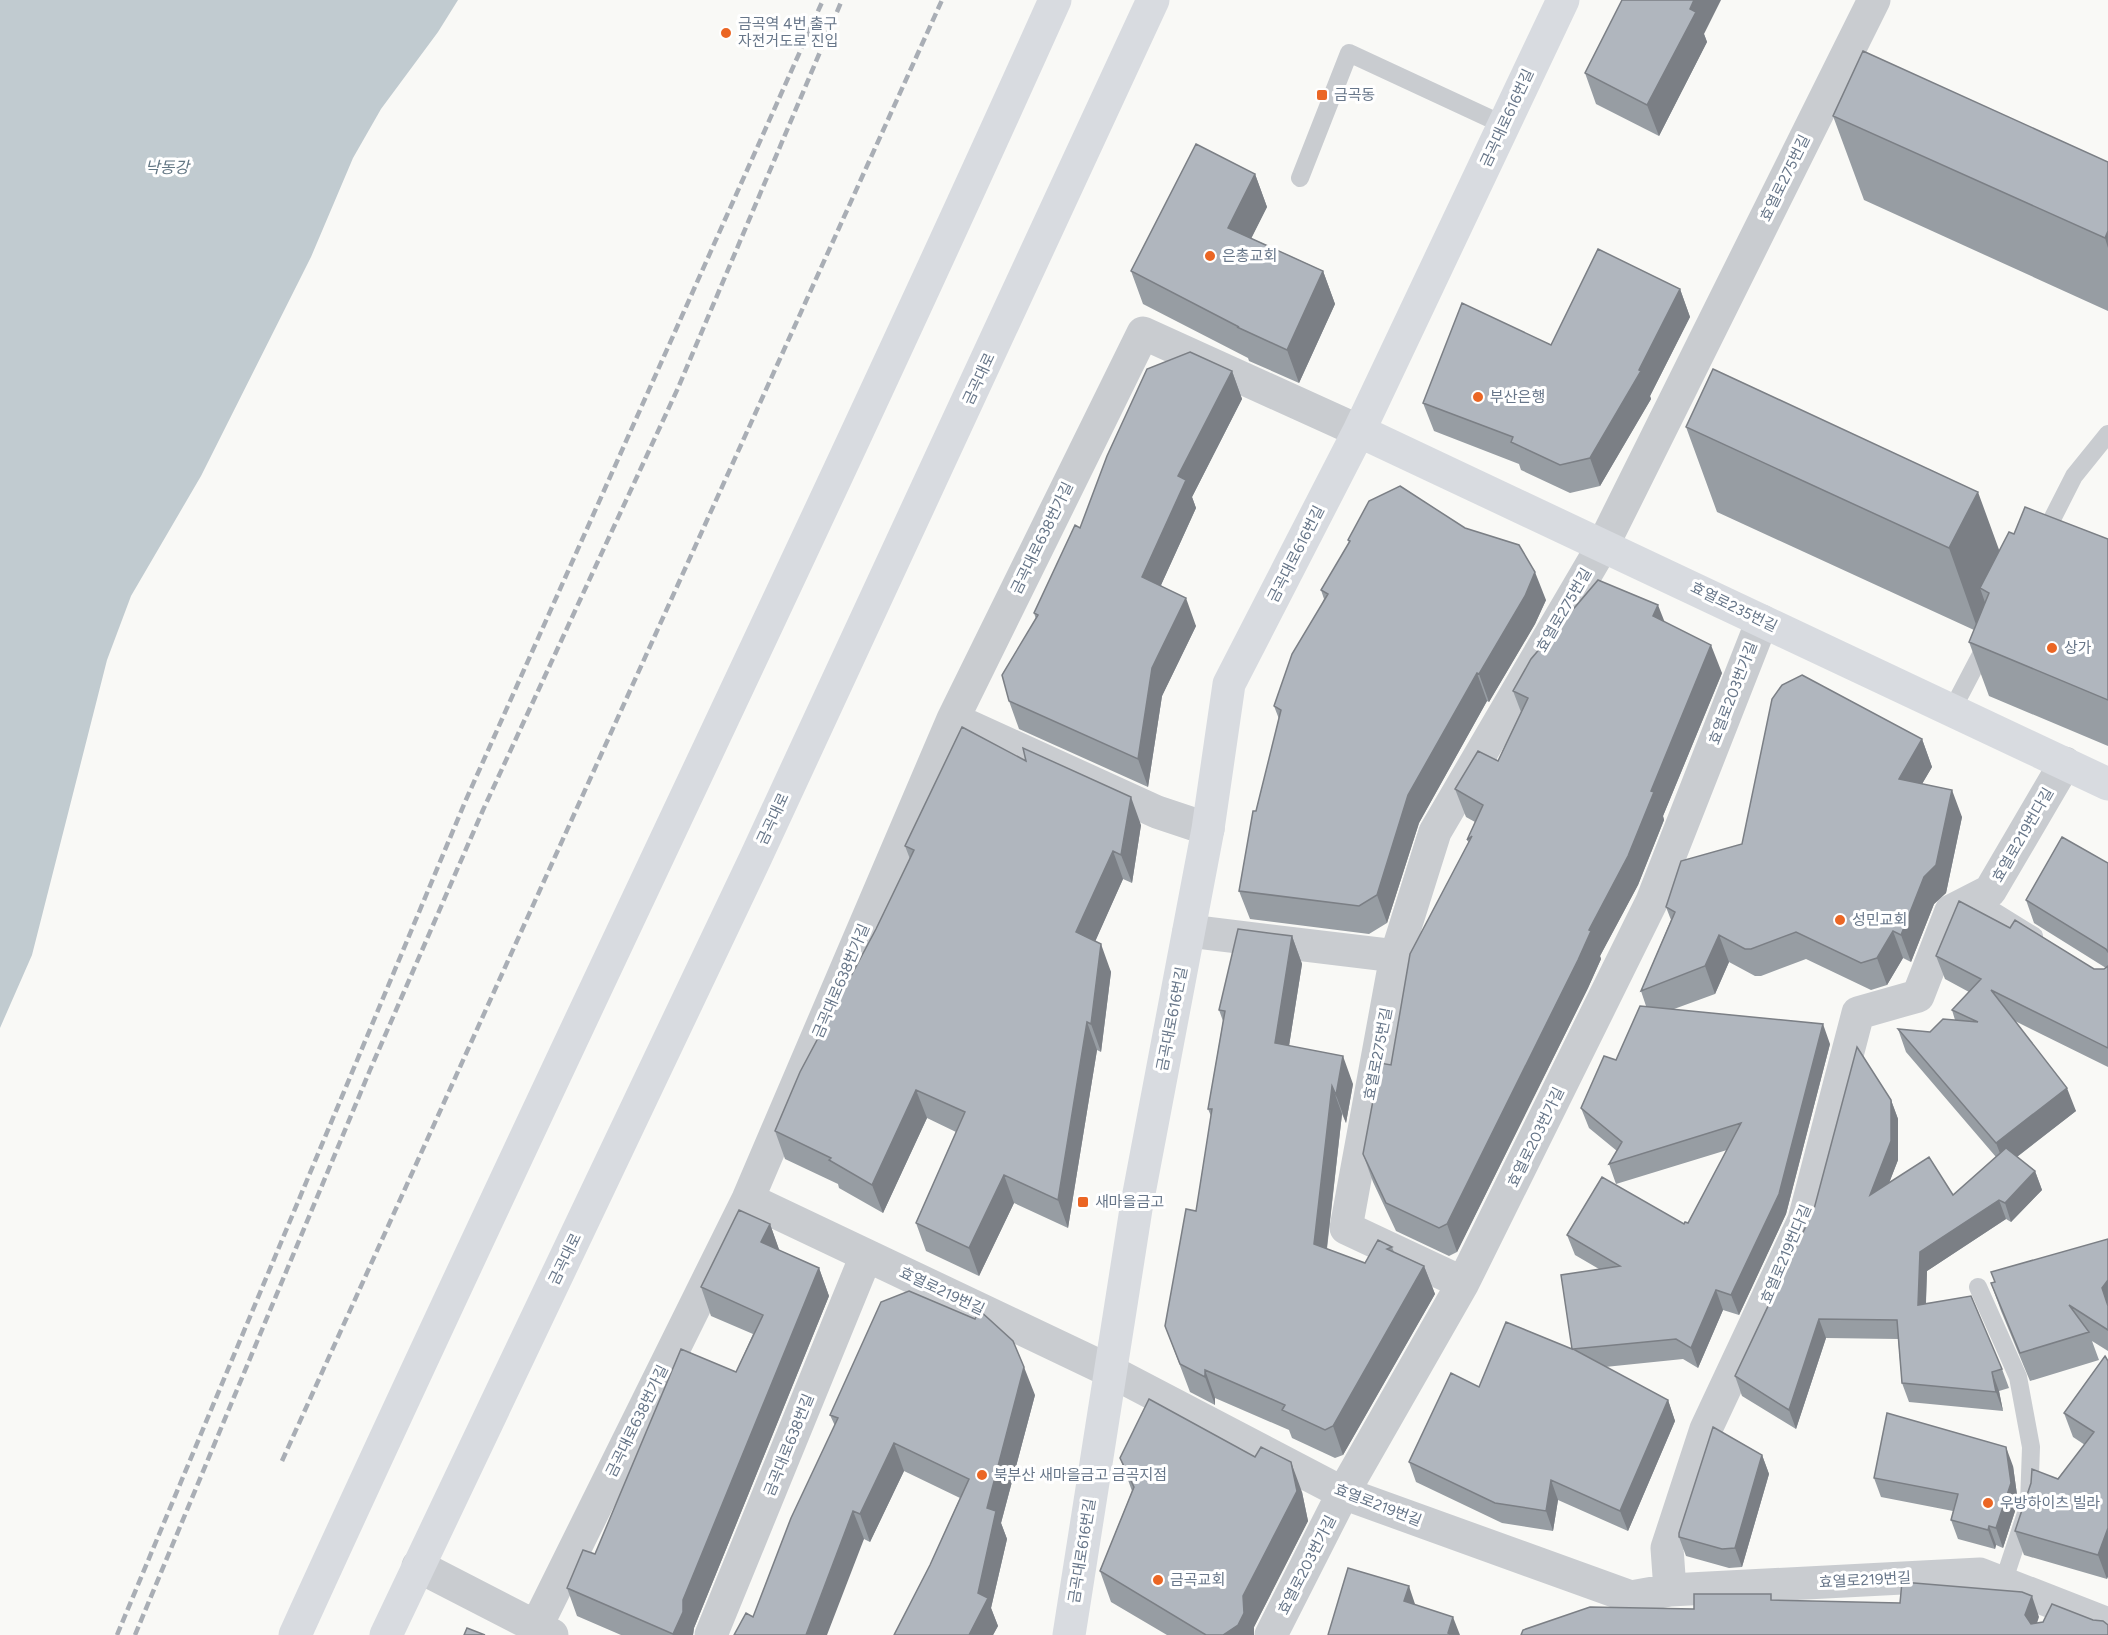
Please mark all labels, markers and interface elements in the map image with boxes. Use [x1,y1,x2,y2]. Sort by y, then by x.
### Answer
place label: 금곡역 4번 출구 자전거도로 진입 [738,15,838,50]
marker: 금곡역 4번 출구 자전거도로 진입 [719,26,733,40]
street label: 금곡대로616번길 [1476,66,1538,170]
place label: 금곡동 [1334,86,1375,104]
marker: 금곡동 [1315,88,1329,102]
street label: 효열로275번길 [1756,132,1814,224]
water label: 낙동강 [145,158,191,177]
place label: 은총교회 [1222,247,1277,265]
marker: 은총교회 [1203,249,1217,263]
street label: 금곡대로 [959,350,999,408]
place label: 부산은행 [1490,388,1545,406]
marker: 부산은행 [1471,390,1485,404]
street label: 금곡대로638번가길 [1007,479,1077,597]
street label: 금곡대로616번길 [1264,503,1328,605]
street label: 효열로275번길 [1533,565,1595,655]
street label: 효열로235번길 [1688,578,1780,636]
street label: 효열로203번가길 [1705,639,1761,747]
place label: 상가 [2064,639,2092,657]
marker: 상가 [2045,641,2059,655]
street label: 효열로219번다길 [1989,785,2057,885]
street label: 금곡대로 [753,790,793,848]
place label: 성민교회 [1852,911,1907,929]
marker: 성민교회 [1833,913,1847,927]
street label: 금곡대로638번가길 [809,921,873,1041]
street label: 금곡대로616번길 [1153,965,1191,1073]
street label: 효열로275번길 [1360,1006,1396,1102]
street label: 효열로203번가길 [1504,1084,1568,1190]
place label: 새마을금고 [1095,1193,1164,1211]
marker: 새마을금고 [1076,1195,1090,1209]
street label: 효열로219번다길 [1757,1202,1815,1306]
street label: 금곡대로 [545,1230,585,1288]
street label: 효열로219번길 [896,1263,988,1319]
street label: 금곡대로638번가길 [602,1362,672,1480]
street label: 금곡대로638번길 [760,1391,818,1499]
place label: 북부산 새마을금고 금곡지점 [994,1466,1167,1484]
marker: 북부산 새마을금고 금곡지점 [975,1468,989,1482]
street label: 효열로219번길 [1332,1480,1424,1530]
place label: 우방하이츠 빌라 [2000,1494,2101,1512]
marker: 우방하이츠 빌라 [1981,1496,1995,1510]
street label: 금곡대로616번길 [1065,1497,1099,1605]
street label: 효열로203번가길 [1274,1512,1340,1618]
street label: 효열로219번길 [1819,1569,1911,1591]
place label: 금곡교회 [1170,1571,1225,1589]
marker: 금곡교회 [1151,1573,1165,1587]

